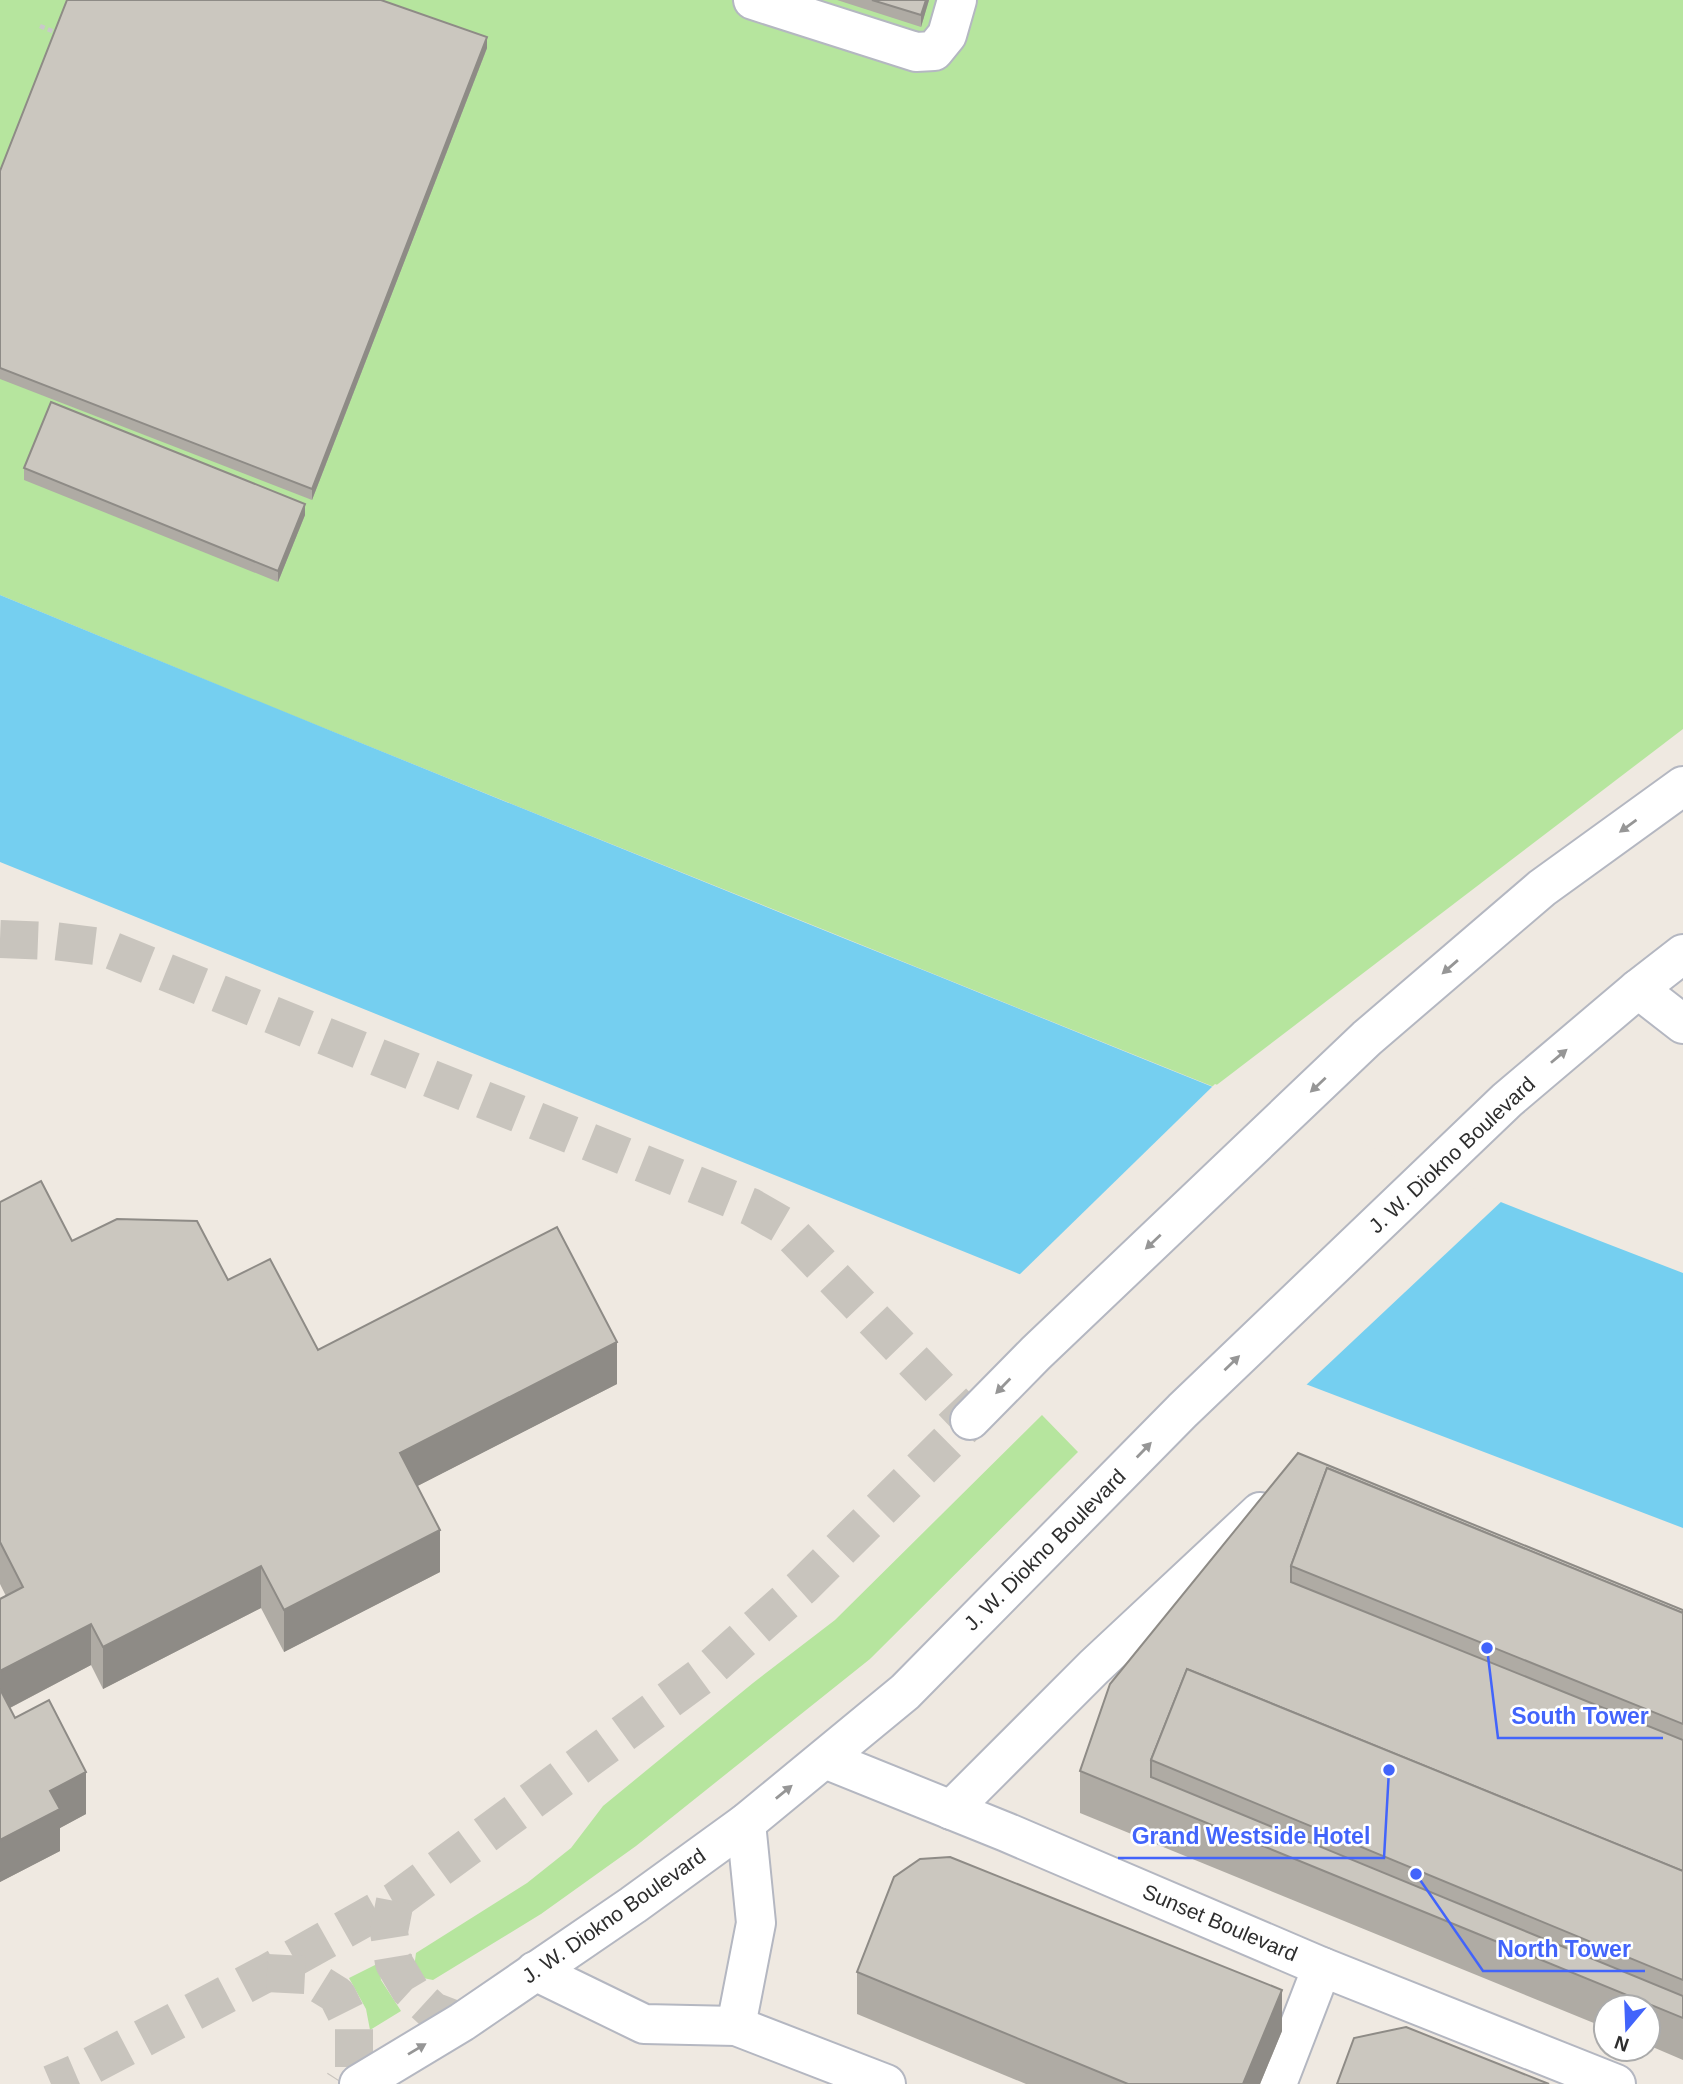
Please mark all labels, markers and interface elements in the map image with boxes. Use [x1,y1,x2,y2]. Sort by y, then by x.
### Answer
one-way arrow [1619,819,1637,833]
one-way arrow [1441,959,1458,974]
one-way arrow [1551,1049,1568,1064]
street label: J. W. Diokno Boulevard [1364,1072,1539,1237]
one-way arrow [1310,1077,1327,1093]
one-way arrow [1144,1233,1161,1250]
one-way arrow [1223,1356,1240,1372]
one-way arrow [995,1378,1012,1395]
one-way arrow [1135,1442,1151,1459]
street label: J. W. Diokno Boulevard [959,1464,1130,1635]
callout: South Tower [1498,1694,1663,1738]
text: South Tower [1511,1703,1649,1729]
one-way arrow [775,1785,792,1800]
callout: Grand Westside Hotel [1118,1814,1384,1858]
text: Grand Westside Hotel [1132,1823,1370,1849]
street label: J. W. Diokno Boulevard [518,1844,710,1988]
street label: Sunset Boulevard [1139,1880,1301,1966]
callout: North Tower [1483,1927,1645,1971]
text: North Tower [1497,1936,1631,1962]
north arrow [1592,1993,1662,2063]
text: N [1612,2031,1632,2056]
one-way arrow [408,2043,427,2055]

